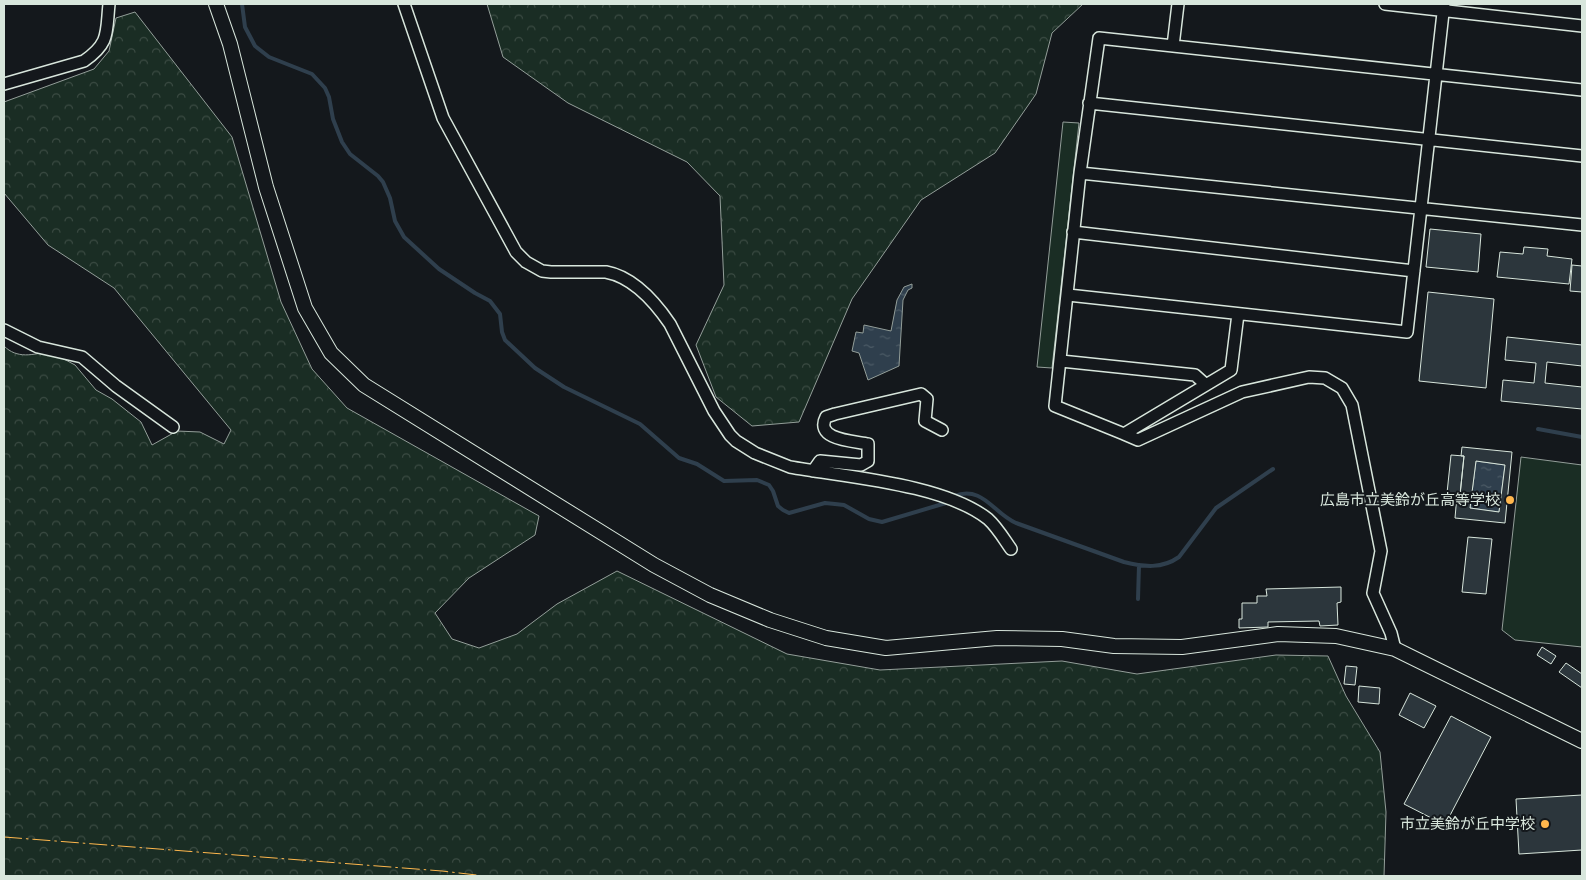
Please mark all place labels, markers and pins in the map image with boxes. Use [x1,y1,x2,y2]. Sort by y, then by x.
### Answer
place label: 広島市立美鈴が丘高等学校 [1320,491,1500,509]
marker: 広島市立美鈴が丘高等学校 [1504,494,1516,506]
place label: 市立美鈴が丘中学校 [1400,815,1535,833]
marker: 市立美鈴が丘中学校 [1539,818,1551,830]

